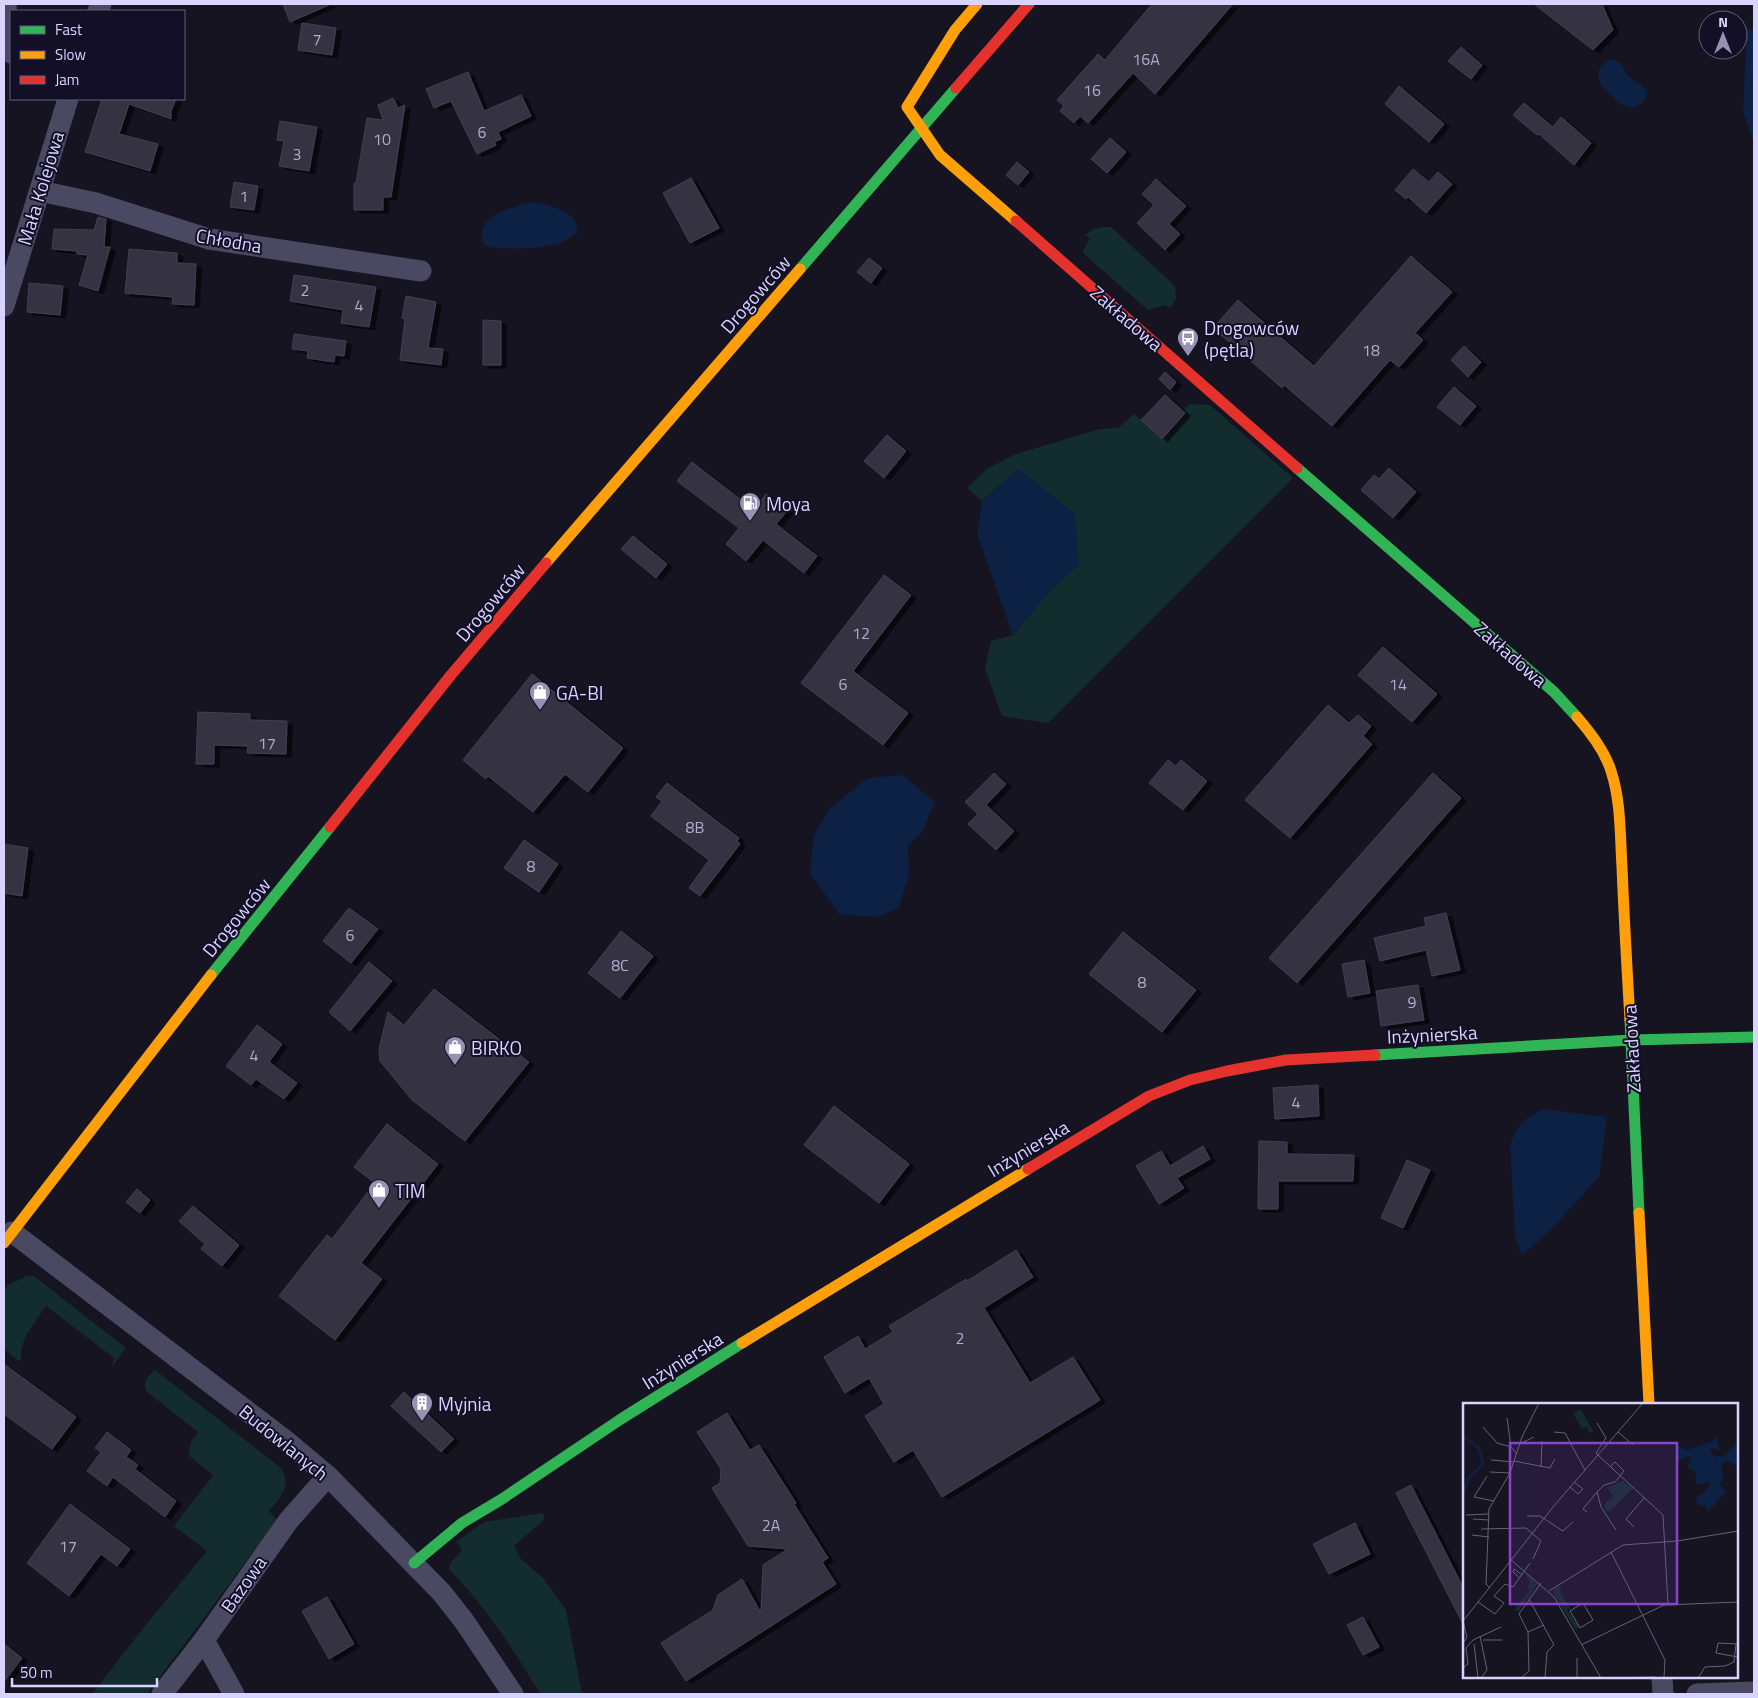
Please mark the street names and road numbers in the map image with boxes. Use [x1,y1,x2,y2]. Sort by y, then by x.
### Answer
street label: Mała Kolejowa [9,127,71,248]
street label: Chłodna [194,220,265,260]
street label: Drogowców [713,249,797,339]
street label: Zakładowa [1084,278,1170,358]
street label: Drogowców [448,556,532,648]
street label: Zakładowa [1468,614,1554,694]
street label: Drogowców [195,871,277,963]
street label: Zakładowa [1614,1004,1648,1094]
street label: Inżynierska [1386,1017,1478,1051]
street label: Inżynierska [982,1112,1075,1184]
street label: Inżynierska [636,1323,729,1396]
street label: Budowlanych [233,1397,335,1487]
street label: Bazowa [213,1549,273,1618]

